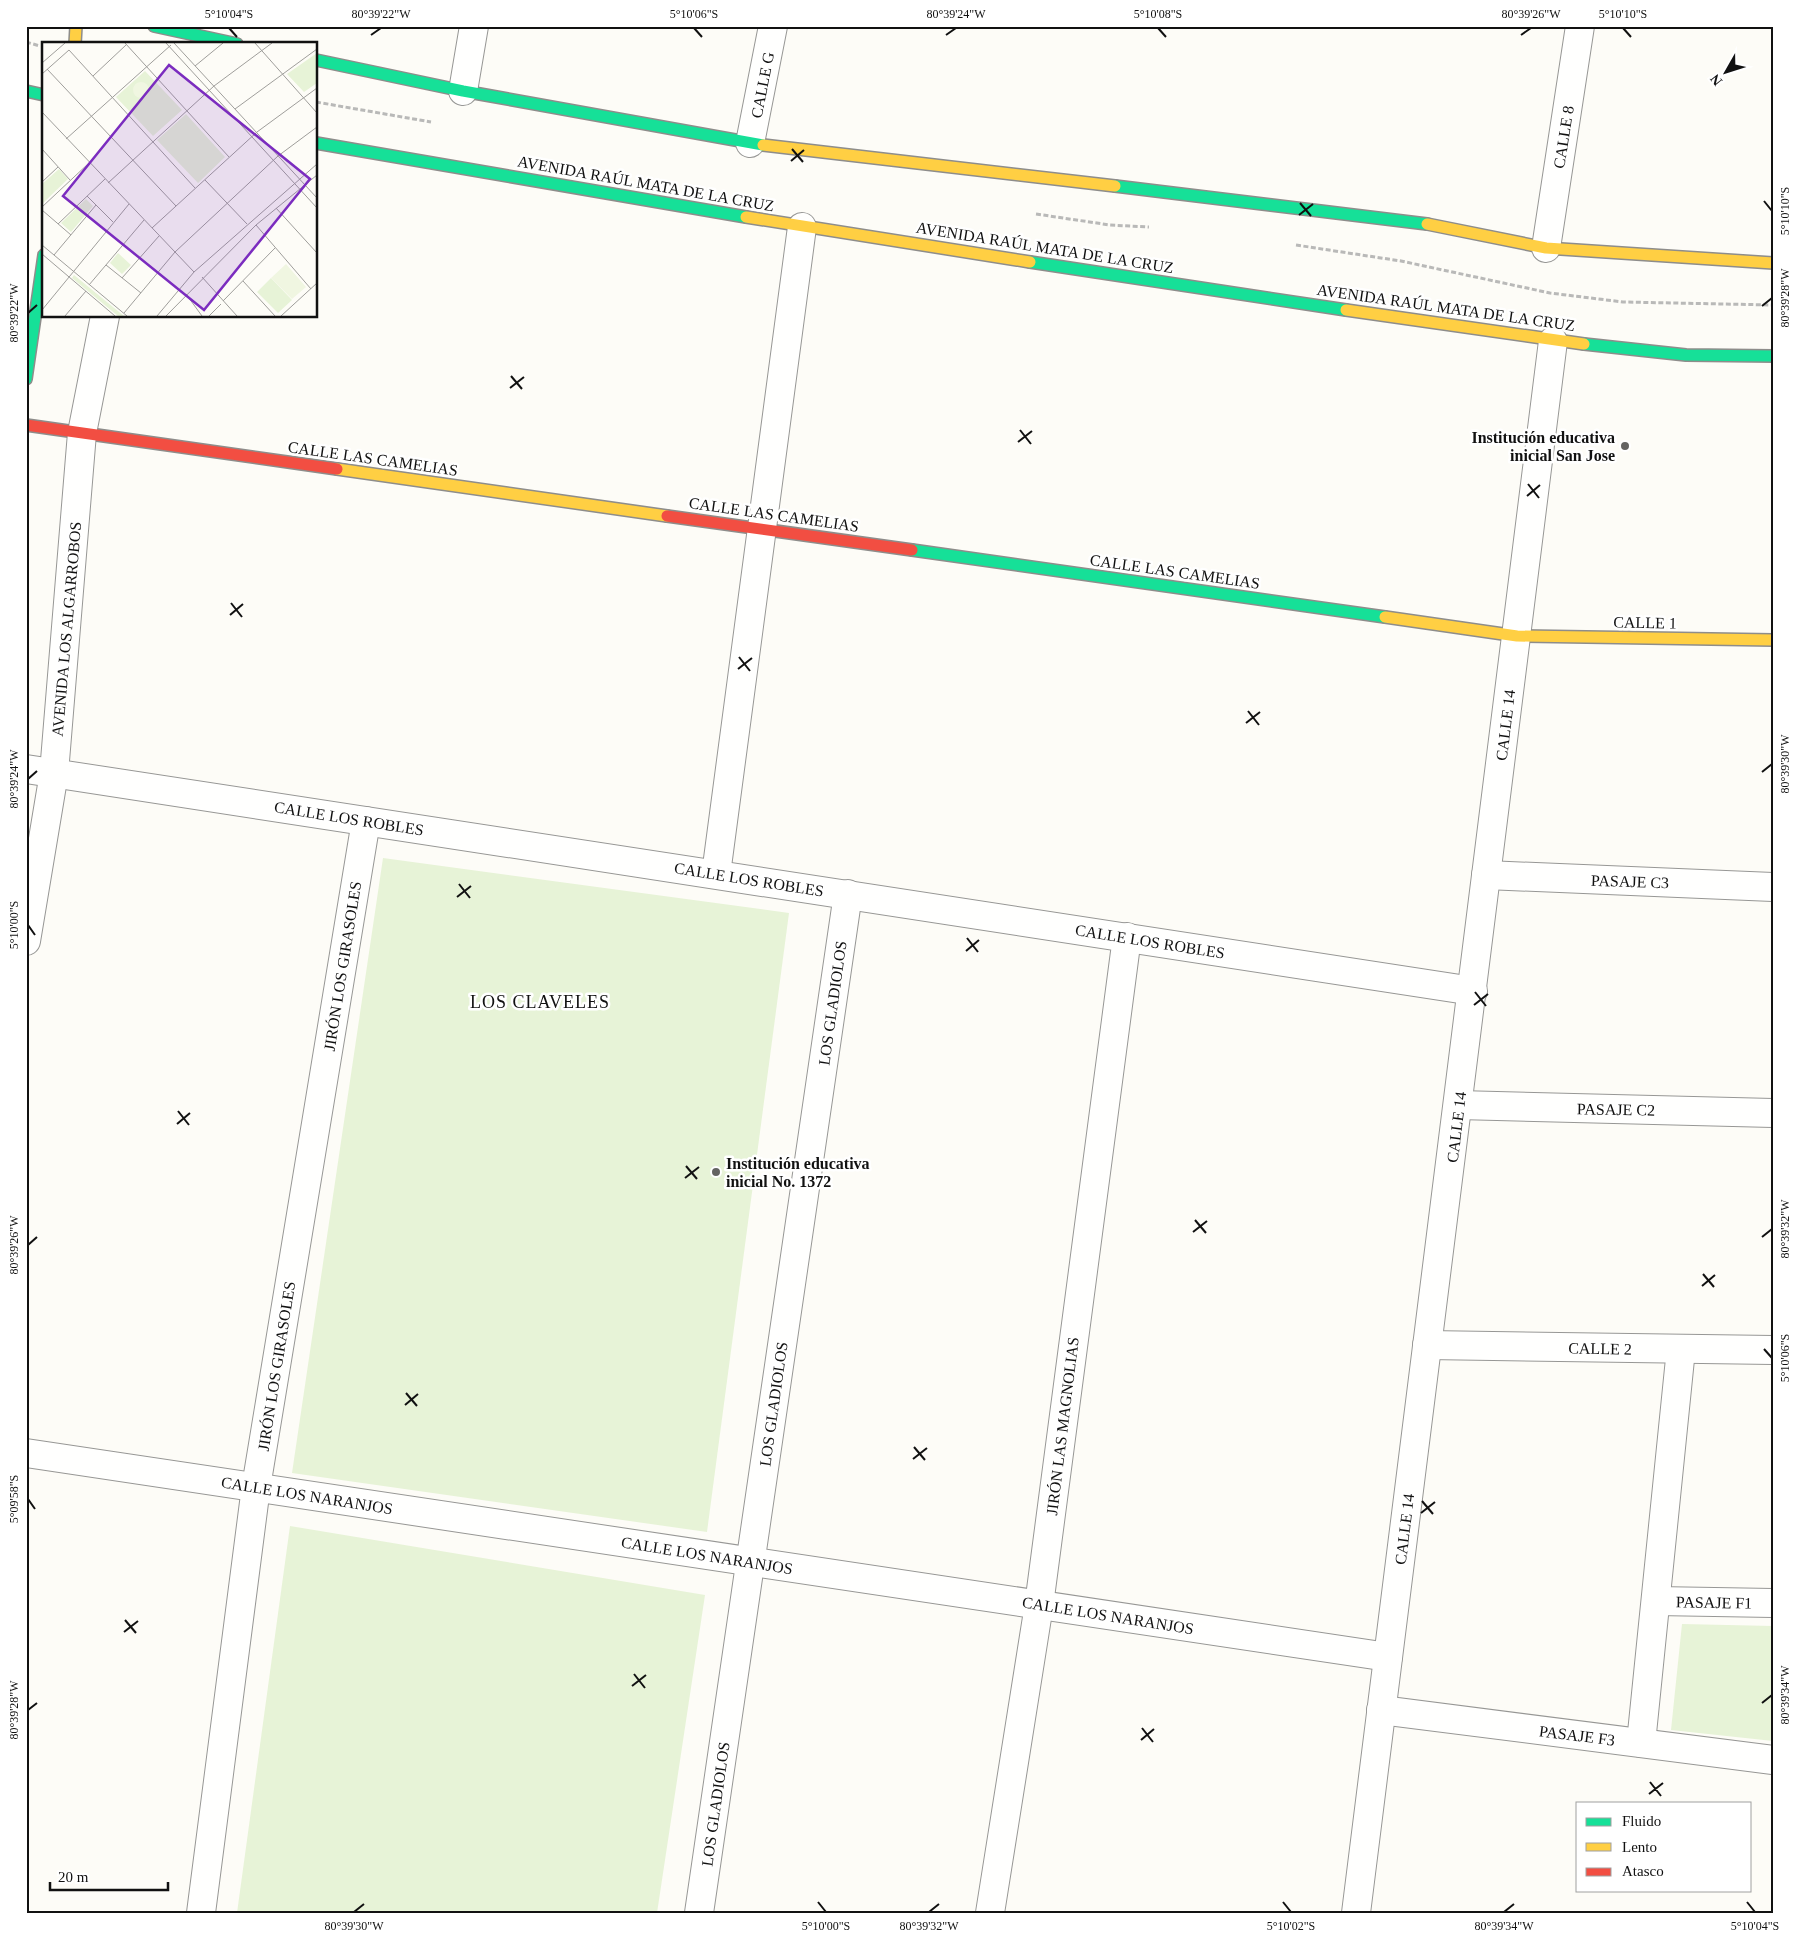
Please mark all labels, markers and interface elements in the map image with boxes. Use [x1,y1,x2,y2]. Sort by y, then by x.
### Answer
text: 5°10'04"S [205,7,253,21]
text: 80°39'22"W [351,7,411,21]
text: 5°10'06"S [670,7,718,21]
text: 80°39'24"W [926,7,986,21]
text: 5°10'08"S [1134,7,1182,21]
text: 80°39'26"W [1501,7,1561,21]
text: 5°10'10"S [1599,7,1647,21]
inset map [42,42,318,318]
north arrow [1702,48,1752,98]
street label: CALLE G [748,50,777,120]
text: N [1707,71,1725,89]
street label: CALLE 8 [1550,104,1577,170]
street label: AVENIDA RAÚL MATA DE LA CRUZ [516,152,776,214]
text: 5°10'10"S [1778,187,1792,235]
street label: AVENIDA RAÚL MATA DE LA CRUZ [915,218,1175,276]
text: 80°39'28"W [1778,268,1792,328]
street label: AVENIDA RAÚL MATA DE LA CRUZ [1316,280,1576,334]
text: 80°39'22"W [7,283,21,343]
place label: Institución educativa inicial San Jose [1471,429,1615,464]
street label: CALLE LAS CAMELIAS [287,438,459,479]
marker: Institución educativa inicial San Jose [1619,440,1631,452]
street label: CALLE LAS CAMELIAS [688,494,860,535]
street label: AVENIDA LOS ALGARROBOS [49,521,84,737]
street label: CALLE LAS CAMELIAS [1089,551,1261,592]
street label: CALLE 1 [1613,613,1677,632]
street label: CALLE 14 [1493,689,1518,762]
text: 80°39'30"W [1778,734,1792,794]
text: 80°39'24"W [7,749,21,809]
street label: CALLE LOS ROBLES [273,798,425,839]
street label: CALLE LOS ROBLES [673,859,825,900]
street label: PASAJE C3 [1591,872,1669,891]
street label: JIRÓN LOS GIRASOLES [320,880,364,1052]
text: 5°10'00"S [7,901,21,949]
street label: CALLE LOS ROBLES [1074,921,1226,962]
street label: LOS GLADIOLOS [815,940,850,1067]
district label: LOS CLAVELES [470,992,610,1012]
street label: CALLE 14 [1444,1091,1469,1164]
street label: PASAJE C2 [1577,1100,1655,1119]
place label: Institución educativa inicial No. 1372 [726,1155,870,1190]
marker: Institución educativa inicial No. 1372 [710,1166,722,1178]
text: 80°39'32"W [1778,1199,1792,1259]
text: 80°39'26"W [7,1215,21,1275]
street label: JIRÓN LOS GIRASOLES [254,1280,298,1452]
text: 5°10'06"S [1778,1334,1792,1382]
street label: JIRÓN LAS MAGNOLIAS [1042,1336,1082,1516]
street label: CALLE 2 [1568,1339,1632,1358]
street label: LOS GLADIOLOS [756,1341,791,1468]
street label: CALLE LOS NARANJOS [220,1474,394,1517]
text: 5°09'58"S [7,1475,21,1523]
street label: CALLE 14 [1392,1493,1417,1566]
street label: CALLE LOS NARANJOS [620,1534,794,1577]
street label: PASAJE F1 [1676,1593,1752,1612]
street label: CALLE LOS NARANJOS [1021,1594,1195,1637]
text: 80°39'34"W [1778,1665,1792,1725]
text: 80°39'28"W [7,1680,21,1740]
street label: PASAJE F3 [1538,1722,1616,1749]
street label: LOS GLADIOLOS [698,1741,733,1868]
legend [1576,1802,1752,1892]
text: Fluido [1622,1813,1661,1829]
text: Lento [1622,1839,1657,1855]
scale bar [50,1859,168,1891]
text: Atasco [1622,1863,1664,1879]
text: 20 m [58,1869,89,1885]
text: 80°39'30"W [324,1919,384,1933]
text: 5°10'00"S [802,1919,850,1933]
text: 80°39'32"W [899,1919,959,1933]
text: 5°10'02"S [1267,1919,1315,1933]
text: 80°39'34"W [1474,1919,1534,1933]
text: 5°10'04"S [1731,1919,1779,1933]

